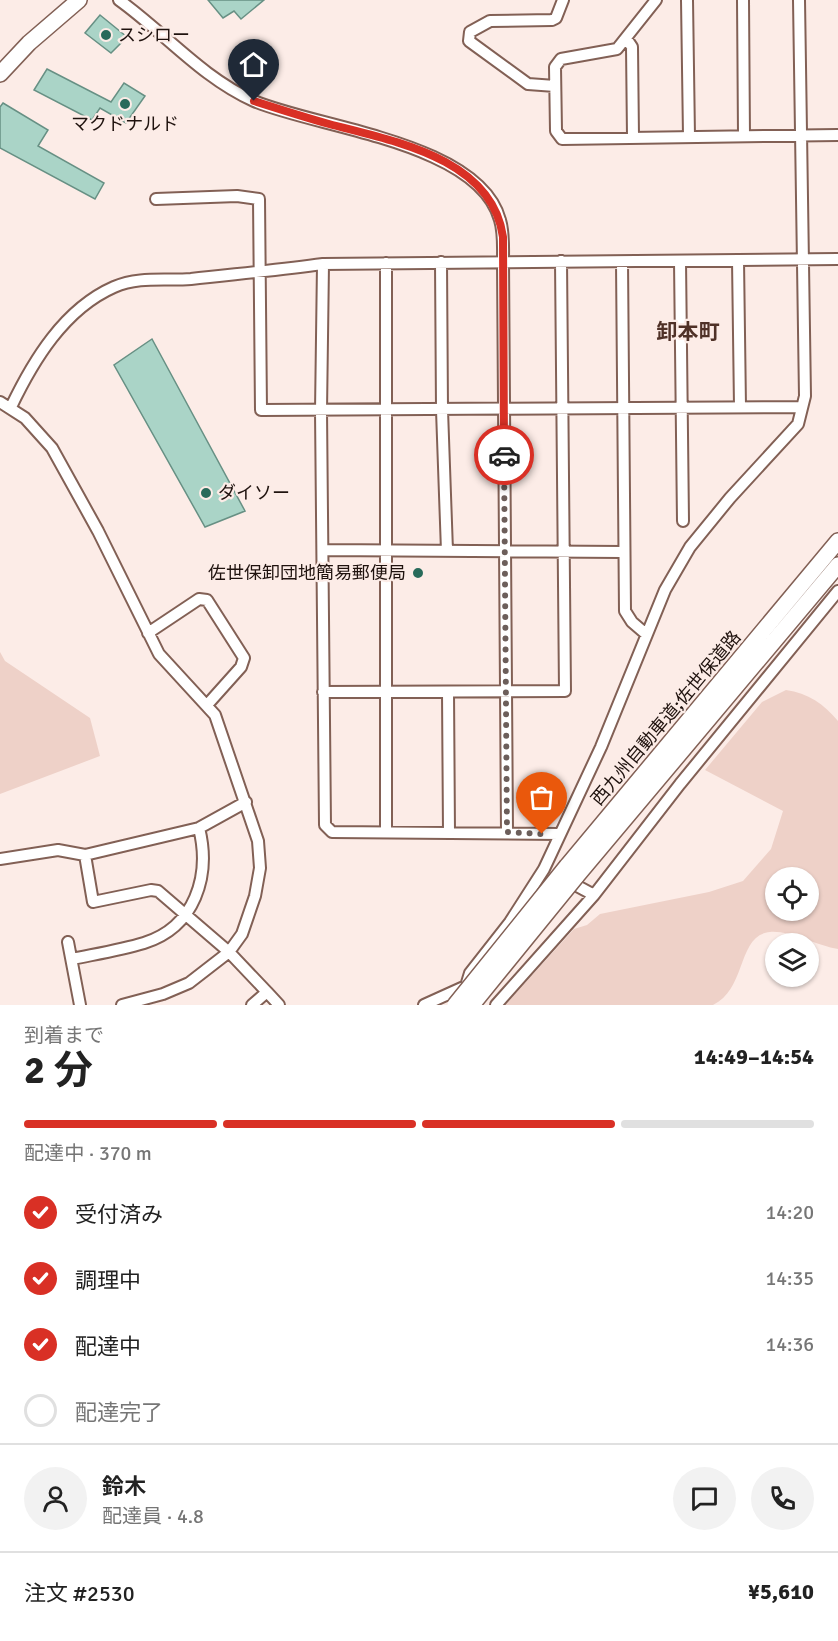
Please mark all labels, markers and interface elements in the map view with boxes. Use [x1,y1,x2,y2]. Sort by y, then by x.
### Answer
place label: スシロー [118,24,190,46]
marker: スシロー [99,28,113,42]
pin [228,39,279,101]
icon: home [237,48,270,81]
marker: マクドナルド [118,97,132,111]
place label: マクドナルド [71,113,179,135]
district label: 卸本町 [657,319,720,345]
courier [474,425,534,485]
icon: car [488,439,521,472]
place label: ダイソー [218,482,290,504]
marker: ダイソー [199,486,213,500]
place label: 佐世保卸団地簡易郵便局 [208,562,406,584]
marker: 佐世保卸団地簡易郵便局 [411,566,425,580]
street label: 西九州自動車道;佐世保道路 [587,626,745,810]
pin [516,772,567,834]
icon: bag [525,781,558,814]
map controls [765,867,819,987]
button: locate [765,867,819,921]
button: layers [765,933,819,987]
text: 到着まで [24,1023,104,1048]
text: 14:49–14:54 [694,1043,814,1070]
text: 2 分 [24,1046,93,1094]
text: 配達中 · 370 m [24,1141,152,1166]
icon: check [24,1196,57,1229]
text: 14:20 [765,1200,814,1225]
text: 受付済み [75,1201,163,1228]
icon: check [24,1262,57,1295]
text: 14:35 [765,1266,814,1291]
text: 調理中 [75,1267,141,1294]
icon: check [24,1328,57,1361]
text: 14:36 [765,1332,814,1357]
text: 配達中 [75,1333,141,1360]
text: 配達完了 [75,1399,163,1426]
button: person [24,1467,87,1530]
button: chat [673,1467,736,1530]
button: phone [751,1467,814,1530]
text: 鈴木 [102,1473,146,1500]
text: 配達員 · 4.8 [102,1504,204,1529]
text: ¥5,610 [748,1578,814,1605]
text: 注文 #2530 [24,1580,135,1607]

